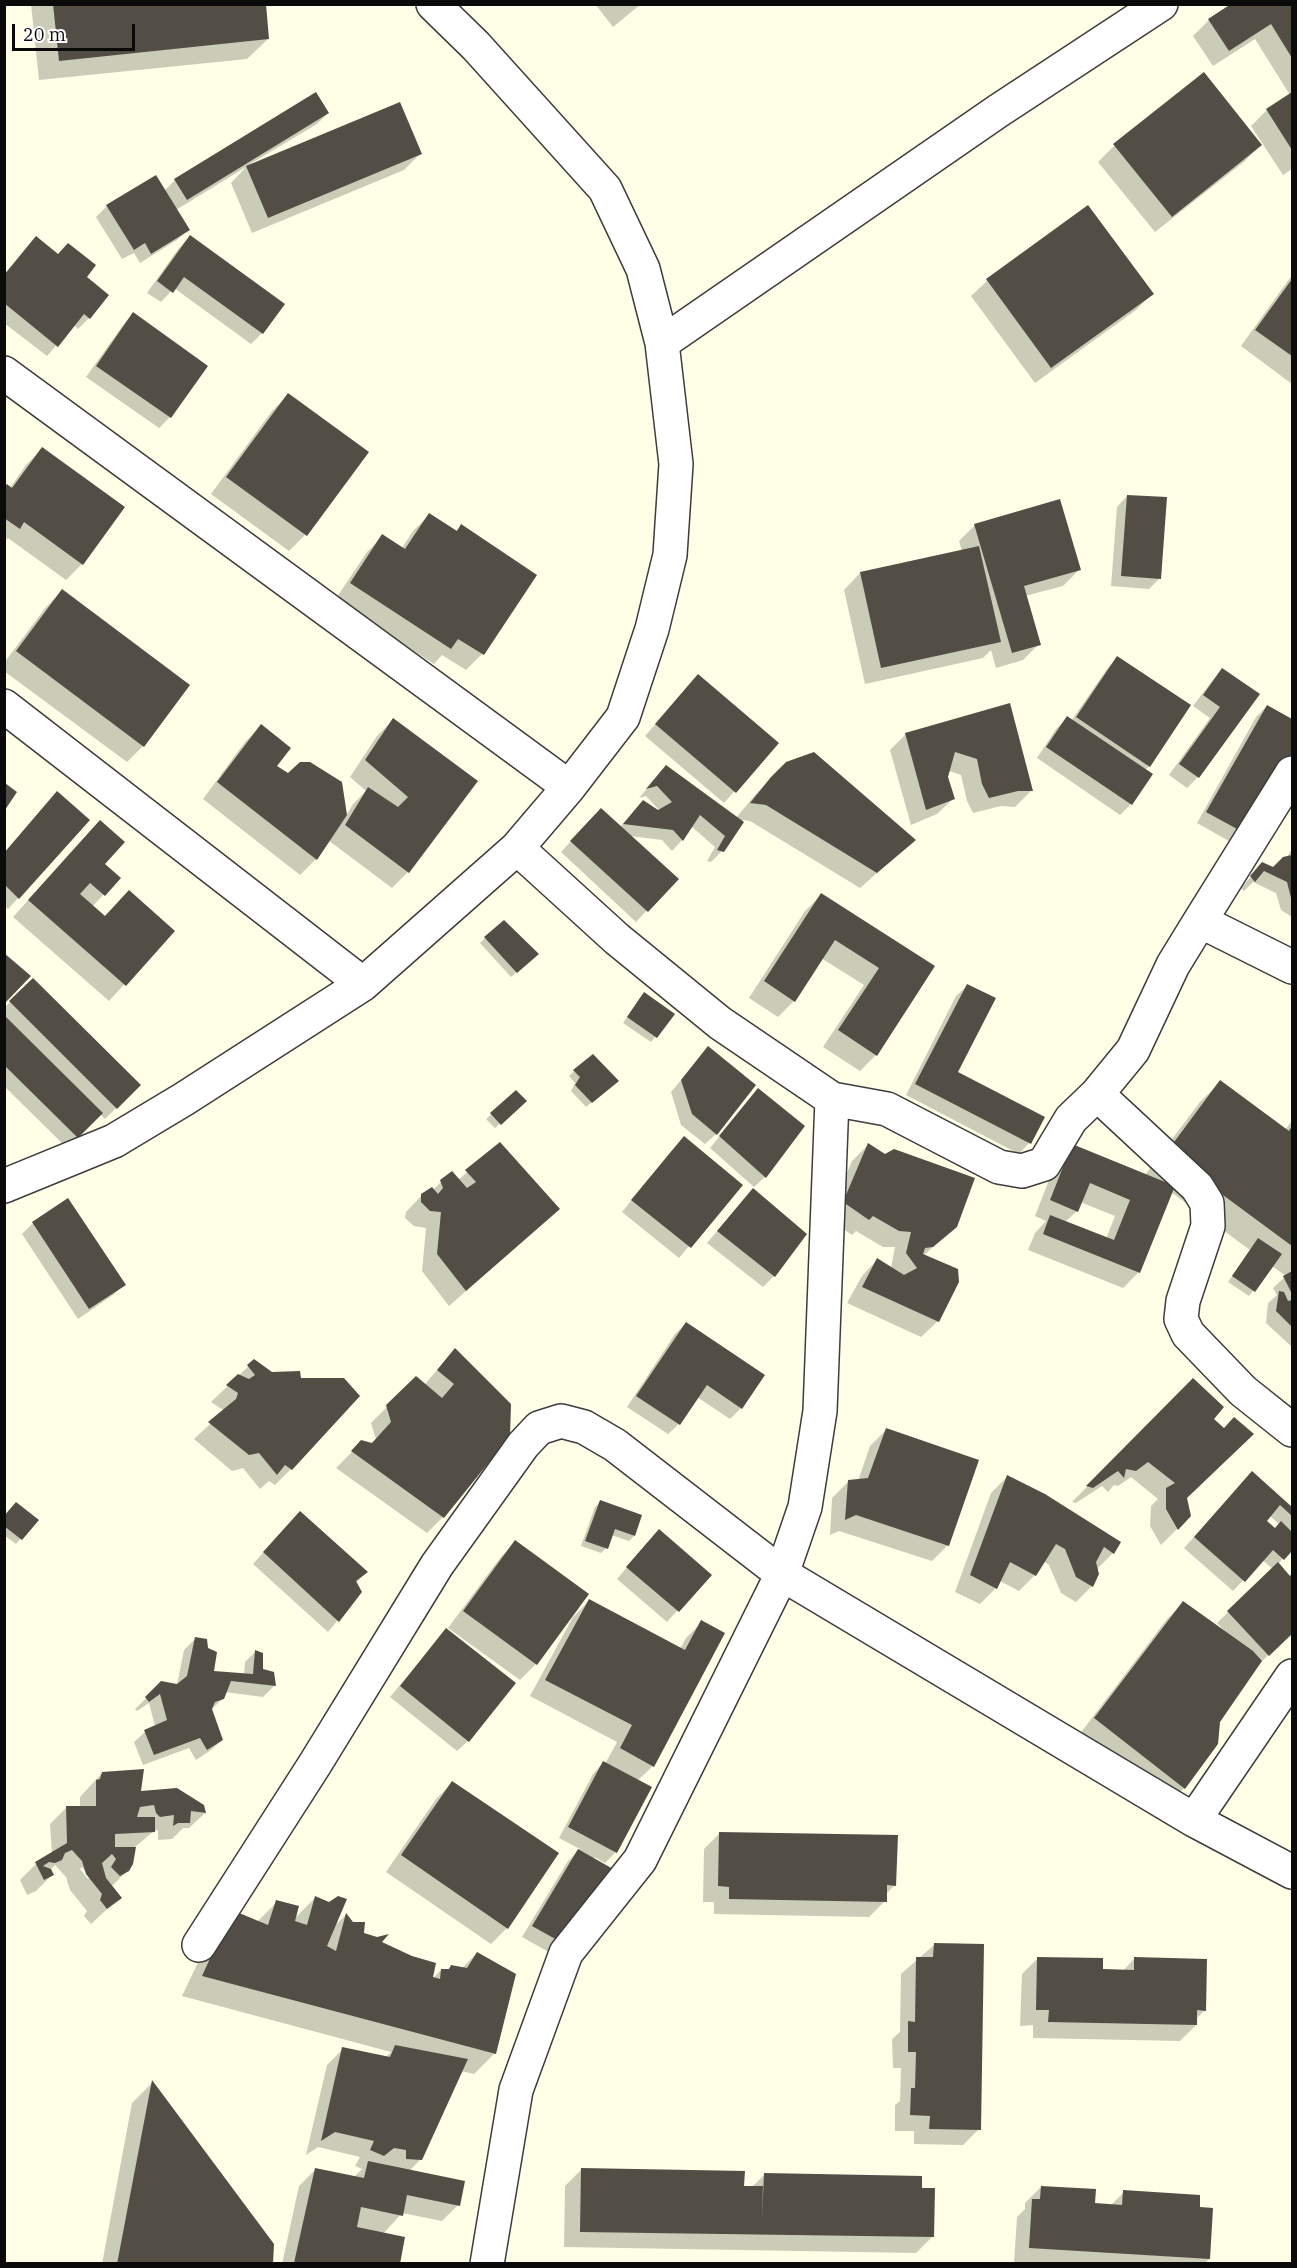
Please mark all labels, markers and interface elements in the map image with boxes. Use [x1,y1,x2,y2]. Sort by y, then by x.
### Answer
scale bar [15,12,138,50]
text: 20 m [23,23,66,46]

